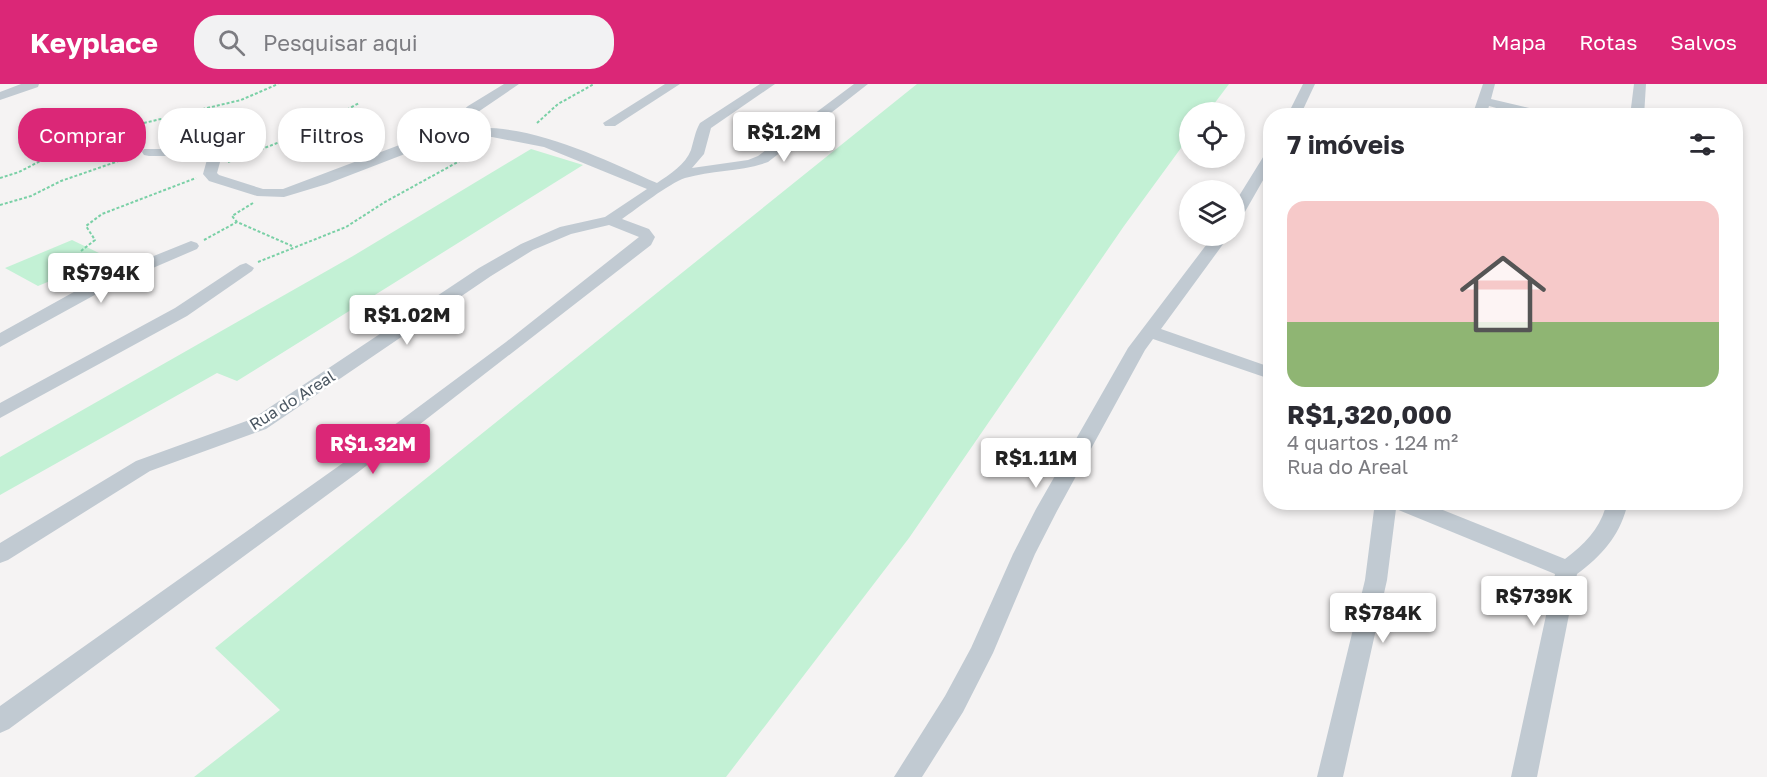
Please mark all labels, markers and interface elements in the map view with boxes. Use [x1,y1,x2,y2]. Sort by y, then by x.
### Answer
search box [194,15,614,69]
text: Keyplace [30,26,158,59]
icon: search [215,26,248,59]
text: Pesquisar aqui [263,29,418,56]
text: Mapa [1492,29,1546,55]
text: Rotas [1579,29,1637,55]
text: Salvos [1670,29,1737,55]
map controls [1179,102,1245,246]
button: locate [1179,102,1245,168]
chip: Comprar [18,108,146,162]
chip: Alugar [158,108,266,162]
chip: Filtros [278,108,385,162]
chip: Novo [397,108,491,162]
pin: R$1.2M [735,112,833,163]
text: R$1.2M [747,119,821,143]
icon: filters [1686,128,1719,161]
text: 7 imóveis [1287,129,1405,160]
button: layers [1179,180,1245,246]
icon: home [1449,240,1557,348]
pin: R$794K [52,253,150,304]
text: R$794K [62,260,140,284]
pin: R$1.02M [352,295,462,346]
text: R$1.02M [364,302,451,326]
street label: Rua do Areal [246,366,338,434]
text: R$1,320,000 [1287,399,1452,430]
pin: R$1.32M [318,424,428,475]
text: 4 quartos · 124 m² [1287,430,1458,454]
text: R$1.32M [330,431,416,455]
pin: R$1.11M [981,438,1091,489]
text: R$1.11M [995,445,1077,469]
text: Rua do Areal [1287,454,1408,478]
pin: R$739K [1485,576,1583,627]
text: R$739K [1495,583,1573,607]
pin: R$784K [1334,593,1432,644]
text: R$784K [1344,600,1422,624]

